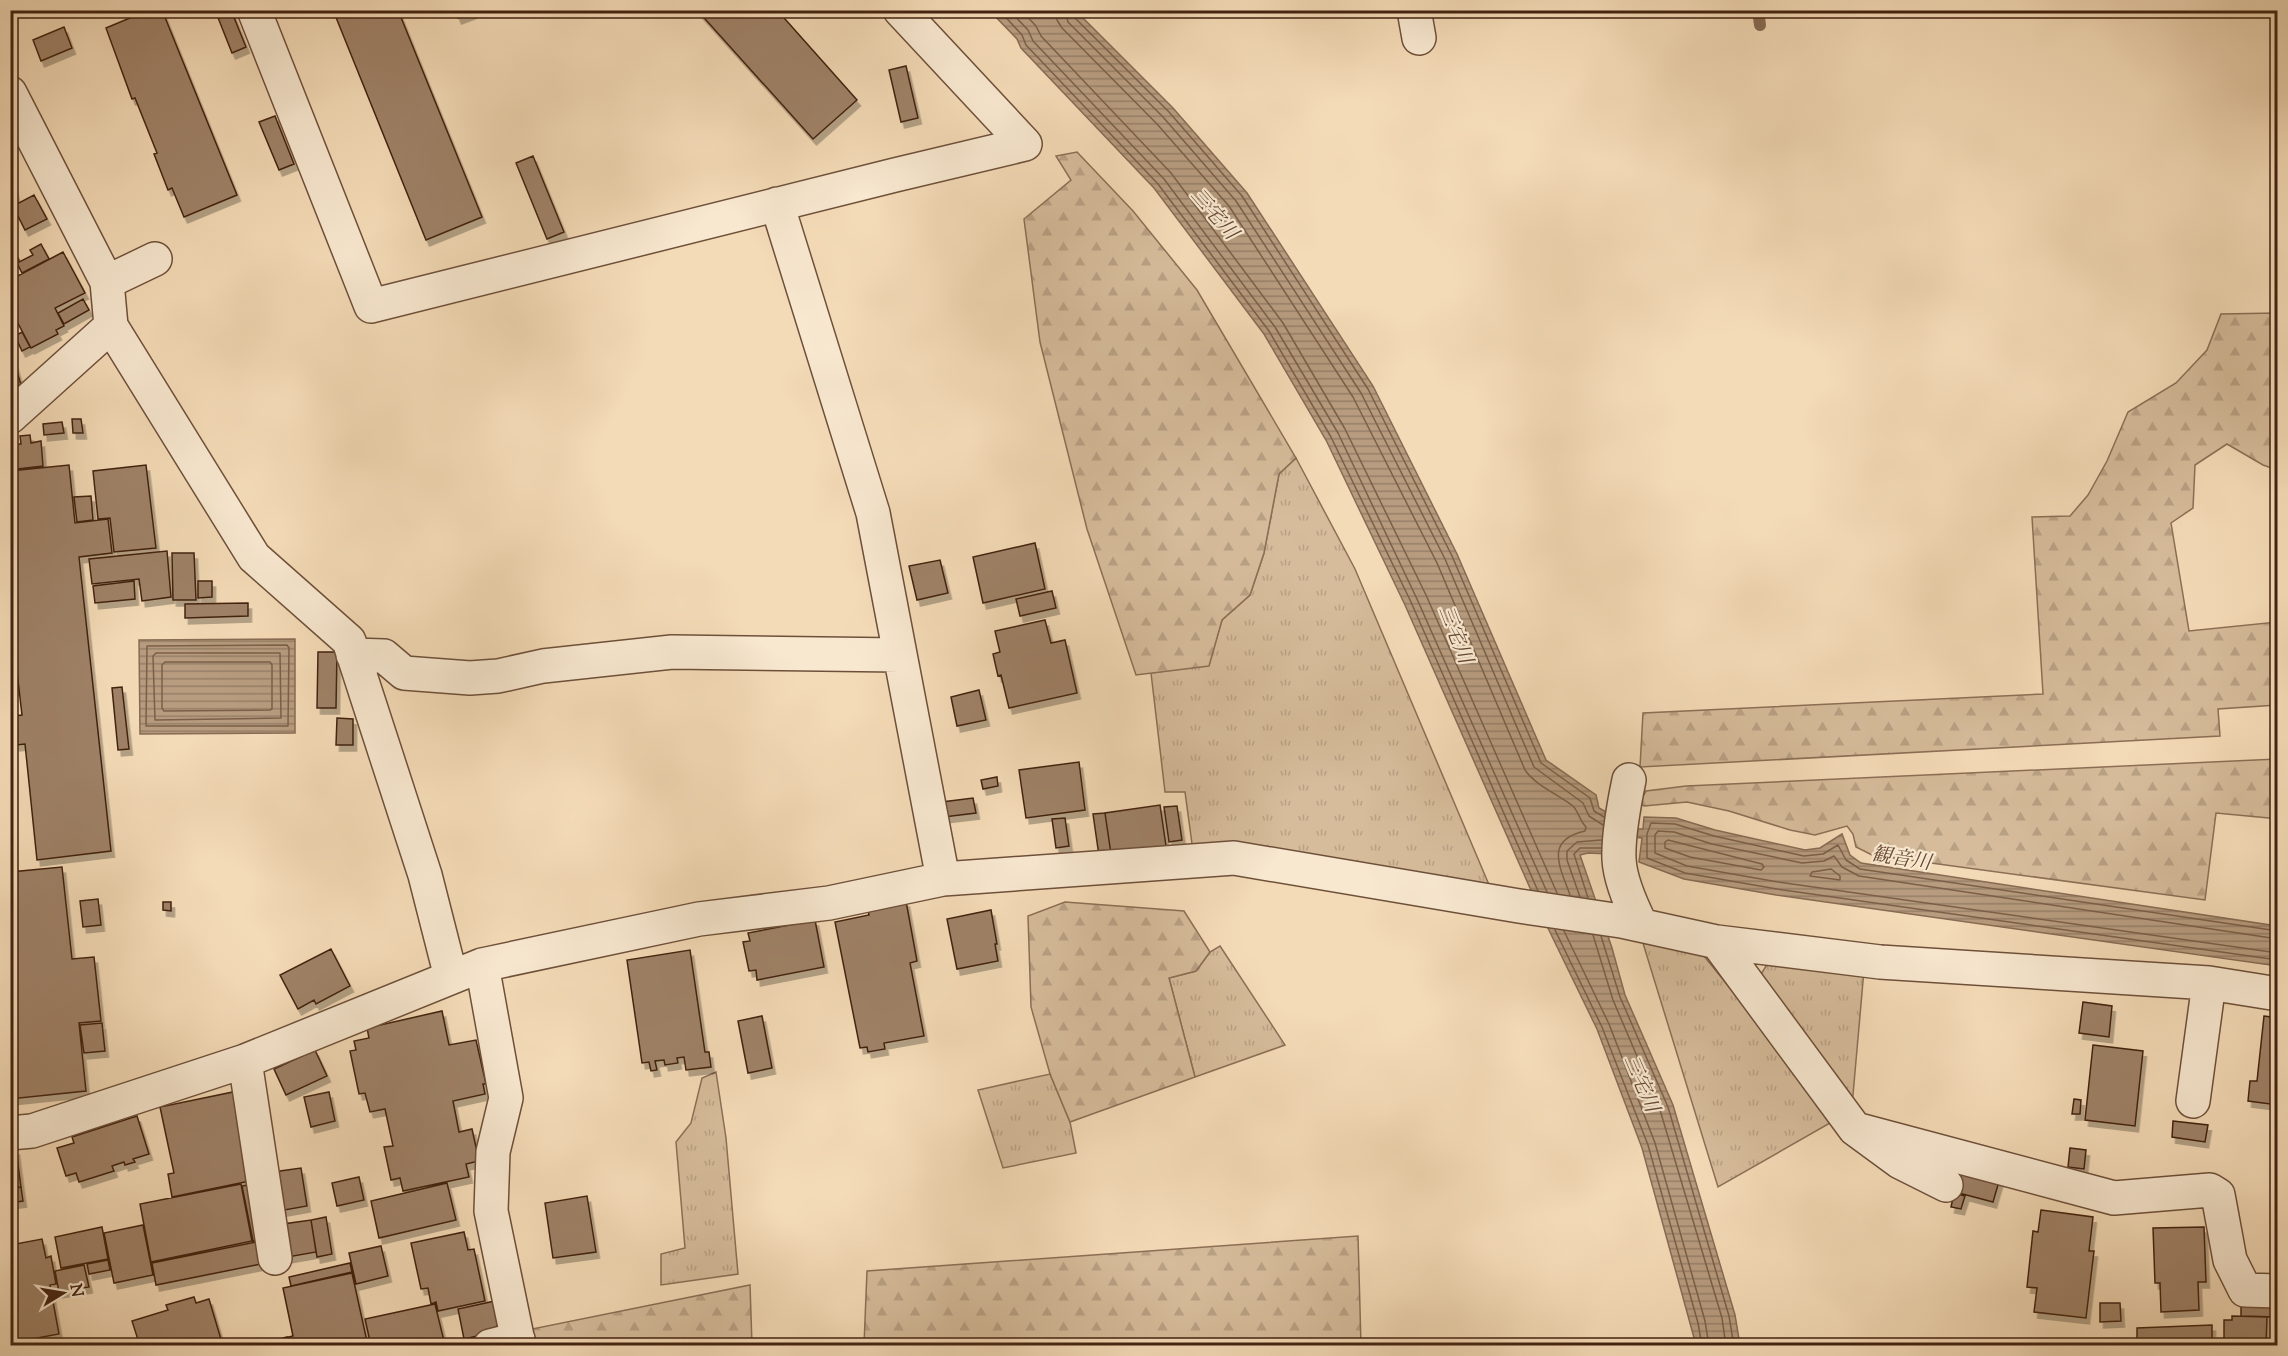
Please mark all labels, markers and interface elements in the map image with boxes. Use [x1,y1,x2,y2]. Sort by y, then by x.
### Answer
water label: 三宅川 [1182,183,1245,249]
water label: 三宅川 [1430,602,1479,670]
water label: 観音川 [1869,841,1935,879]
water label: 三宅川 [1615,1051,1666,1119]
north arrow [33,1263,93,1323]
text: N [63,1282,88,1299]

